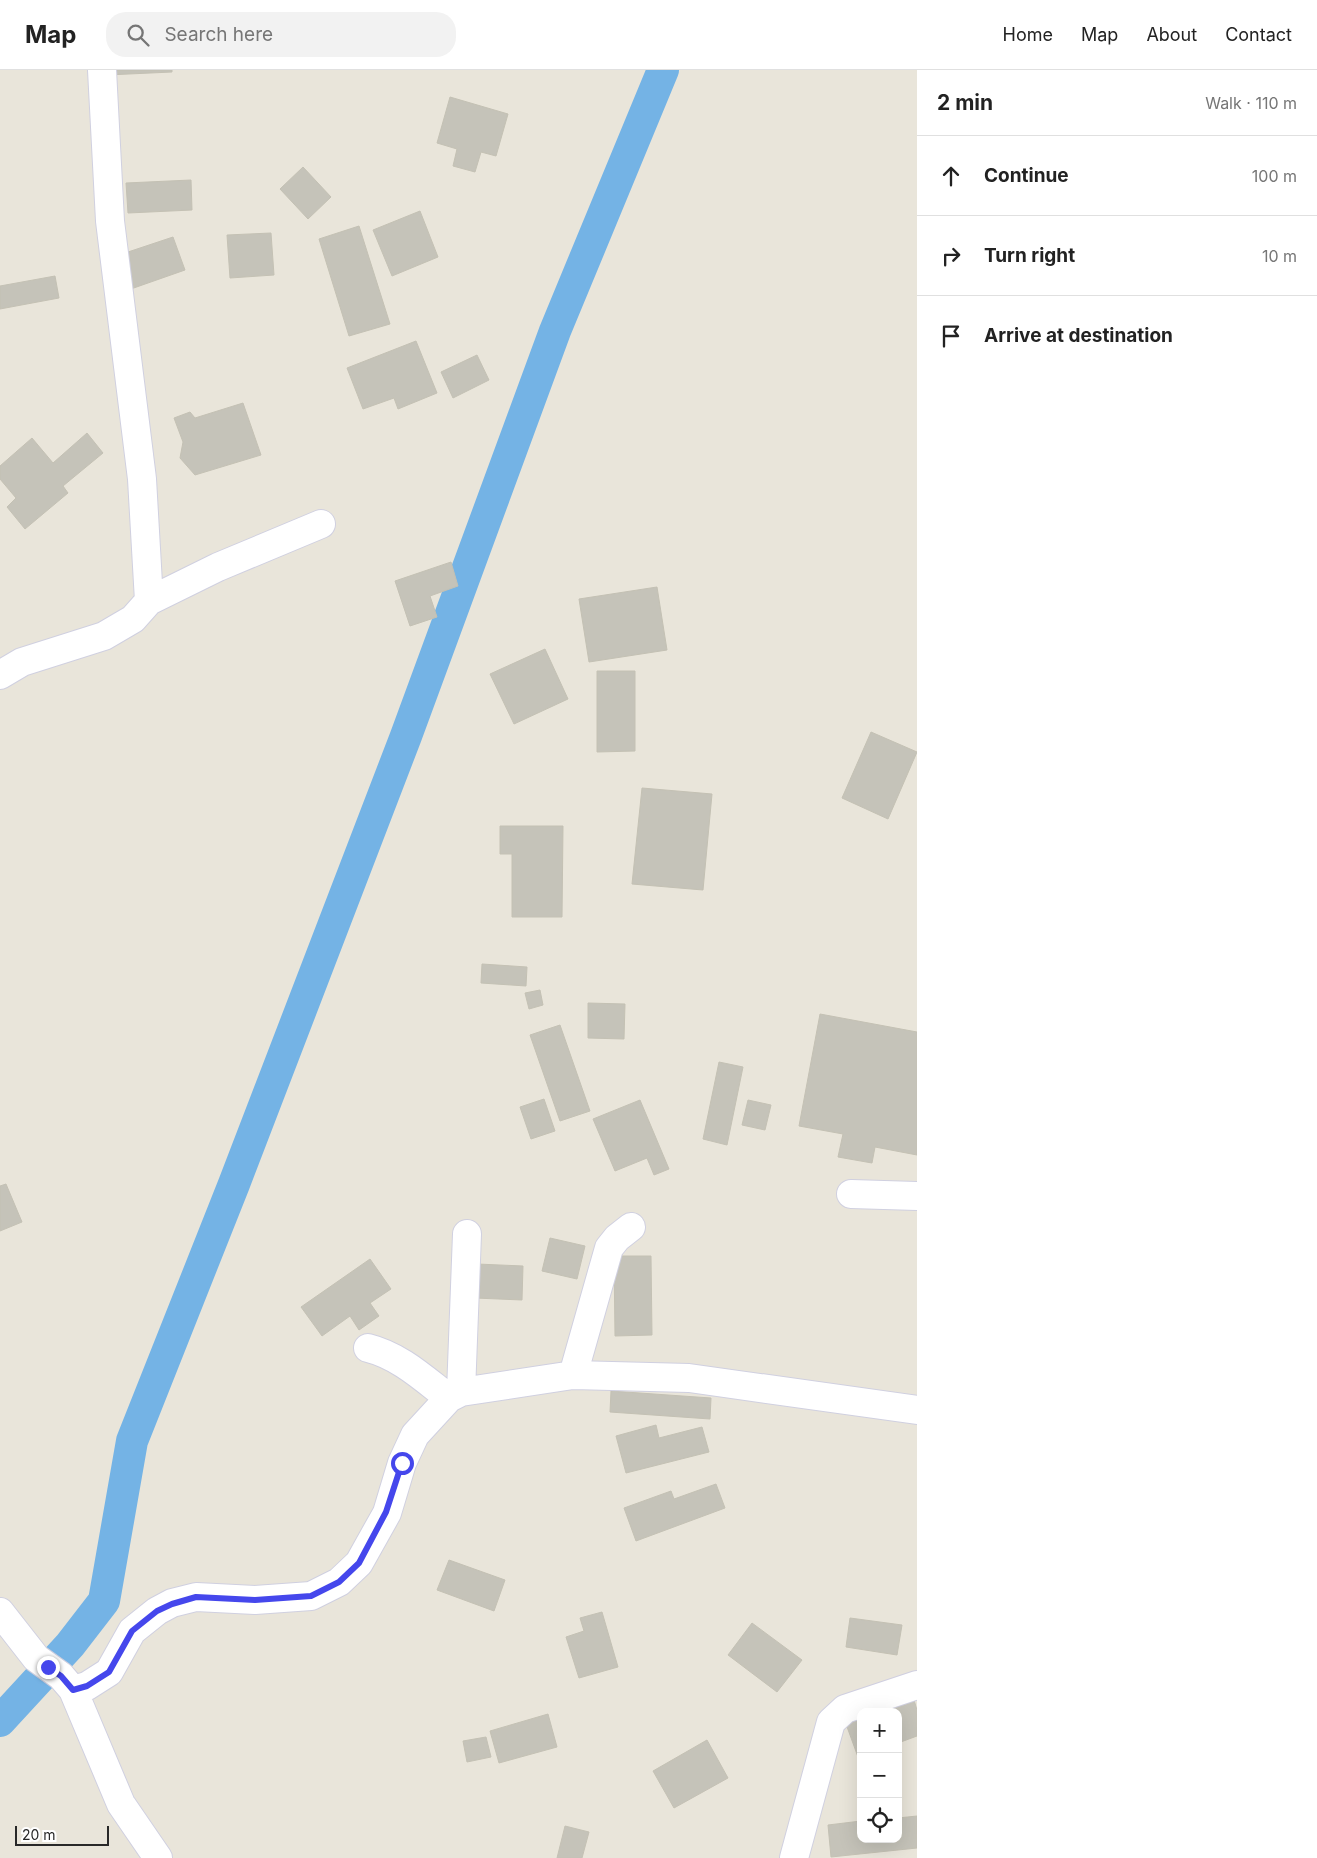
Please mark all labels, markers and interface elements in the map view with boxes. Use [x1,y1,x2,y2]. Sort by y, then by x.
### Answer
search box [106,12,456,57]
text: Map [25,20,76,49]
icon: search [124,21,152,49]
text: Search here [164,23,273,46]
text: Home [1003,24,1053,45]
text: Map [1081,24,1118,45]
text: About [1146,24,1197,45]
text: Contact [1225,24,1292,45]
text: 2 min [937,90,993,115]
text: Walk · 110 m [1205,93,1297,113]
icon: ahead [937,162,965,190]
text: Continue [984,164,1069,187]
text: 100 m [1252,166,1297,186]
icon: right [937,242,965,270]
text: Turn right [984,244,1075,267]
text: 10 m [1262,246,1297,266]
icon: arrive [937,322,965,350]
text: Arrive at destination [984,324,1173,347]
route start [391,1452,414,1475]
route end [37,1656,60,1679]
map controls [857,1708,902,1843]
button: + [857,1708,902,1753]
button: − [857,1753,902,1798]
button: locate [857,1798,902,1843]
scale bar [15,1823,109,1846]
text: 20 m [22,1826,56,1843]

